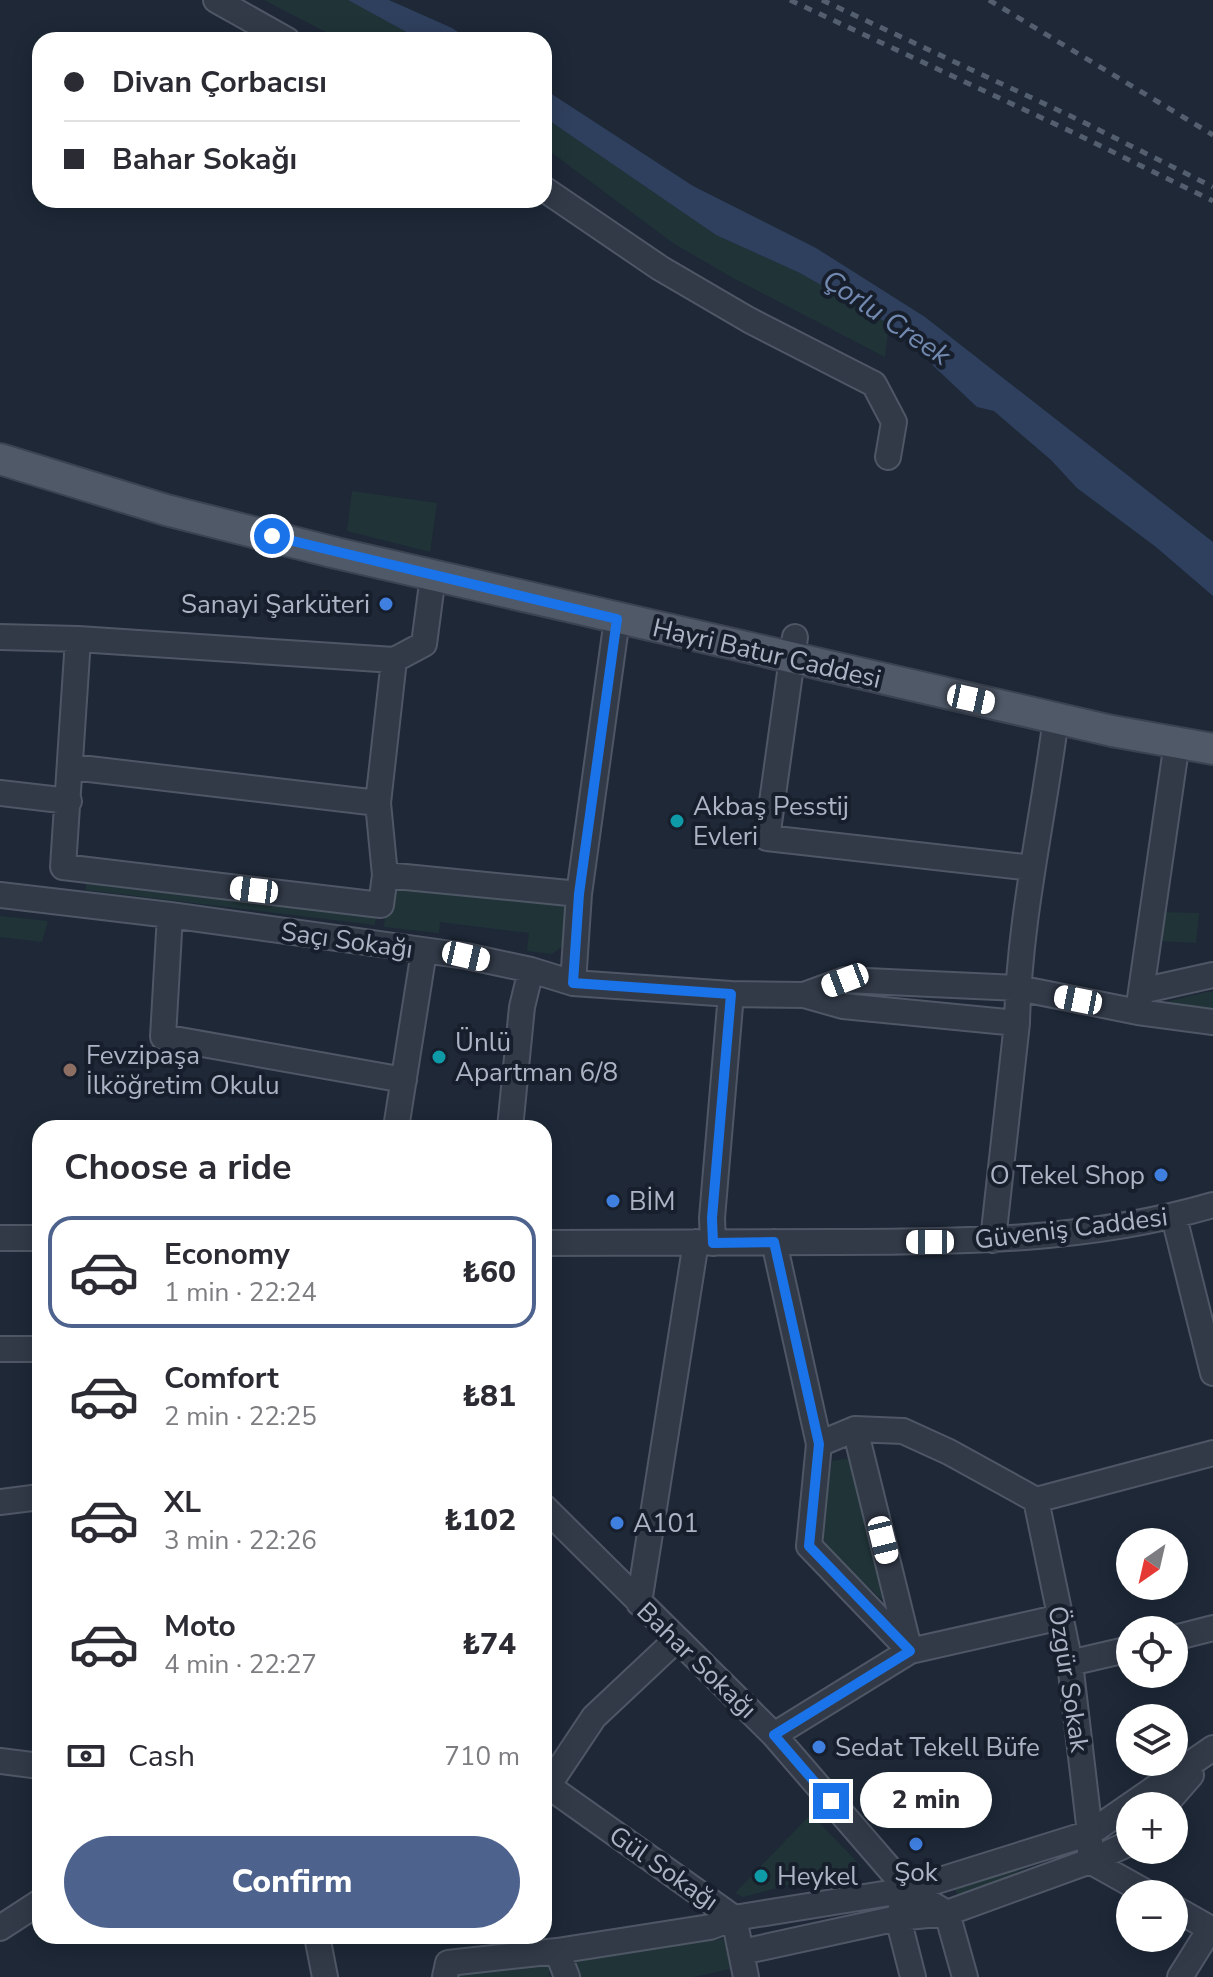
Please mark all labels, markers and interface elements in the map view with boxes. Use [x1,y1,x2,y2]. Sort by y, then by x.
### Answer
text: Divan Çorbacısı [112,62,327,103]
text: Bahar Sokağı [112,139,297,180]
water label: Çorlu Creek [815,261,959,375]
route start [254,518,290,554]
place label: Sanayi Şarküteri [181,587,370,622]
marker: Sanayi Şarküteri [377,595,395,613]
street label: Hayri Batur Caddesi [649,610,885,697]
car [945,682,997,716]
place label: Akbaş Pesstij Evleri [693,789,849,854]
marker: Akbaş Pesstij Evleri [668,812,686,830]
car [229,875,279,905]
street label: Saçı Sokağı [279,914,415,967]
car [440,939,492,973]
car [818,960,872,1000]
car [1052,984,1104,1016]
place label: Ünlü Apartman 6/8 [455,1025,618,1090]
place label: Fevzipaşa İlköğretim Okulu [86,1038,280,1103]
marker: Ünlü Apartman 6/8 [430,1048,448,1066]
marker: Fevzipaşa İlköğretim Okulu [61,1061,79,1079]
text: Choose a ride [64,1143,292,1192]
place label: O Tekel Shop [990,1158,1145,1193]
marker: O Tekel Shop [1152,1166,1170,1184]
place label: BİM [629,1184,675,1219]
marker: BİM [604,1192,622,1210]
street label: Güveniş Caddesi [973,1199,1169,1258]
car [906,1230,954,1254]
text: Economy [164,1234,290,1275]
icon: car [68,1236,140,1308]
text: ₺60 [462,1252,516,1293]
text: 1 min · 22:24 [164,1275,317,1310]
text: Comfort [164,1358,279,1399]
icon: car [68,1360,140,1432]
text: ₺81 [462,1376,516,1417]
text: 2 min · 22:25 [164,1399,317,1434]
text: XL [164,1482,201,1523]
icon: car [68,1484,140,1556]
text: ₺102 [444,1500,516,1541]
place label: A101 [633,1506,699,1541]
marker: A101 [608,1514,626,1532]
car [866,1514,900,1566]
text: 3 min · 22:26 [164,1523,317,1558]
north arrow [1116,1528,1188,1600]
map controls [1116,1528,1188,1952]
street label: Bahar Sokağı [629,1594,764,1727]
street label: Özgür Sokak [1040,1603,1097,1756]
text: Moto [164,1606,236,1647]
icon: car [68,1608,140,1680]
button: locate [1116,1616,1188,1688]
text: ₺74 [462,1624,516,1665]
text: 4 min · 22:27 [164,1647,317,1682]
button: layers [1116,1704,1188,1776]
place label: Sedat Tekell Büfe [835,1730,1040,1765]
icon: cash [64,1734,108,1778]
text: Cash [128,1736,195,1777]
marker: Sedat Tekell Büfe [810,1738,828,1756]
text: 710 m [444,1739,520,1774]
callout: 2 min [859,1773,991,1829]
text: 2 min [892,1782,960,1817]
route end [813,1783,849,1819]
button: + [1116,1792,1188,1864]
street label: Gül Sokağı [602,1818,725,1919]
marker: Şok [907,1835,925,1853]
button: Confirm [64,1836,520,1928]
place label: Şok [894,1855,939,1890]
place label: Heykel [777,1859,858,1894]
marker: Heykel [752,1867,770,1885]
button: − [1116,1880,1188,1952]

